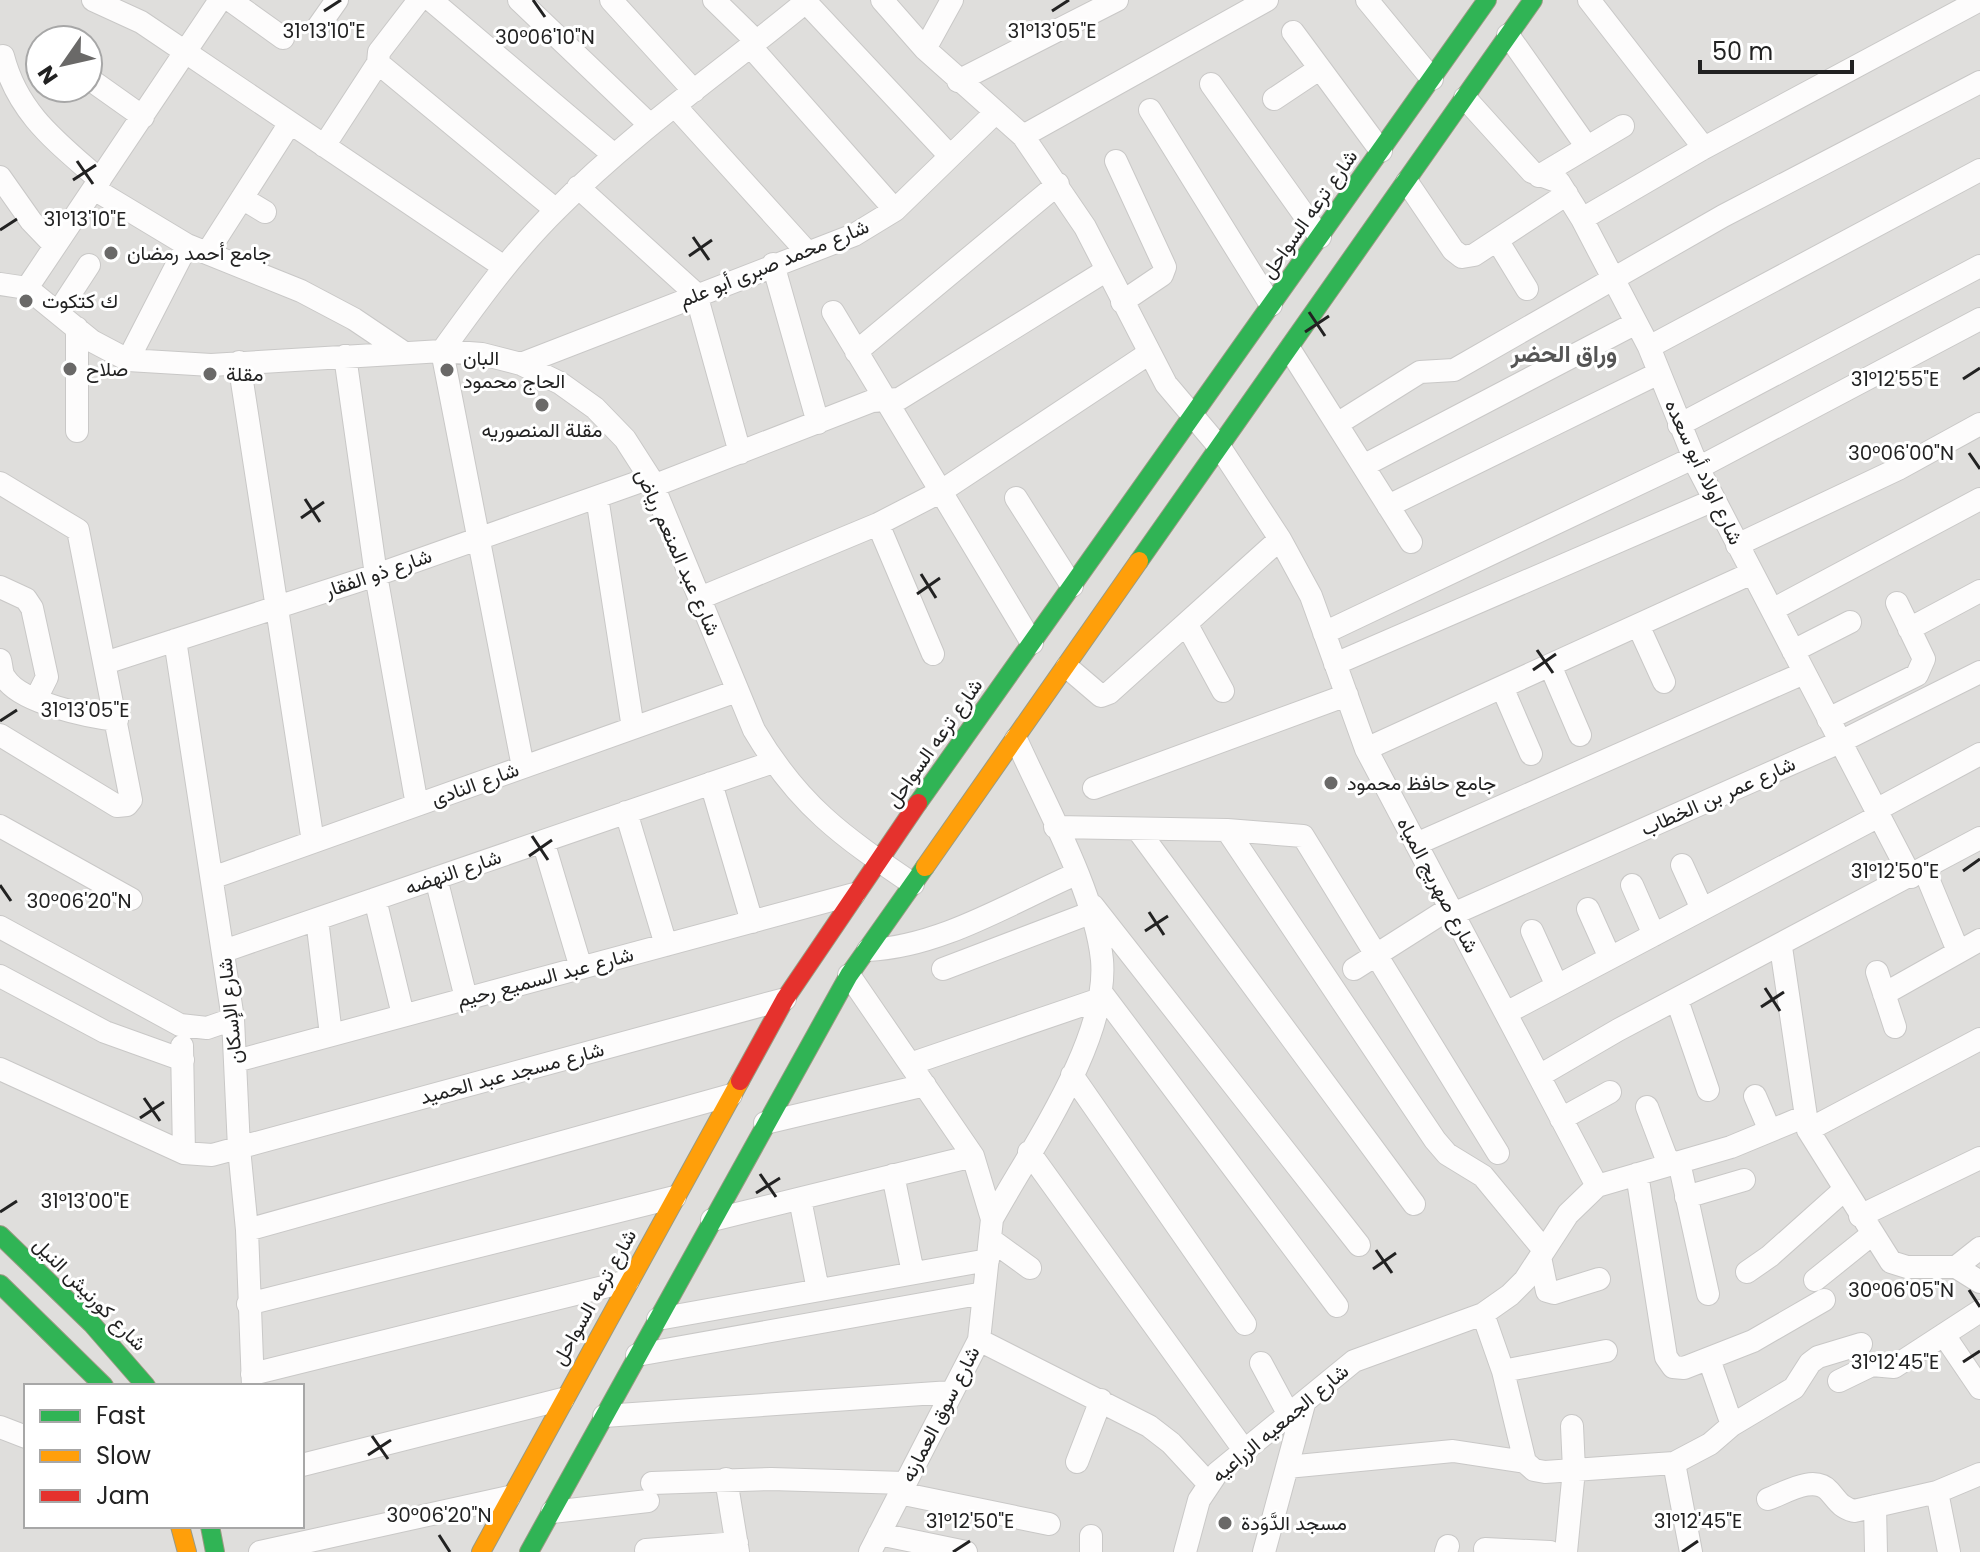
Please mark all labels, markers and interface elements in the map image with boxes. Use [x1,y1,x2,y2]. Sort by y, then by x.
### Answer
text: 31°13'10"E [283,17,365,45]
text: 31°13'05"E [1008,17,1096,45]
text: 30°06'10"N [495,23,595,51]
north arrow [24,24,104,104]
scale bar [1700,24,1852,74]
text: 50 m [1712,35,1773,68]
text: N [30,59,65,90]
street label: شارع ترعه السواحل [1254,144,1364,284]
text: 31°13'10"E [44,205,126,233]
street label: شارع محمد صبرى أبو علم [675,212,873,314]
place label: جامع أحمد رمضان [127,239,271,267]
marker: جامع أحمد رمضان [102,244,120,262]
place label: ك كتكوت [42,287,118,315]
marker: ك كتكوت [17,292,35,310]
district label: وراق الحضر [1510,337,1617,370]
place label: البان الحاج محمود [463,344,565,395]
place label: صلاح [86,355,128,383]
marker: صلاح [61,360,79,378]
place label: مقلة [226,360,263,388]
marker: البان الحاج محمود [438,361,456,379]
marker: مقلة [201,365,219,383]
text: 31°12'55"E [1851,365,1939,393]
street label: شارع اولاد أبو سعده [1658,395,1750,549]
marker: مقلة المنصوريه [533,396,551,414]
place label: مقلة المنصوريه [482,416,602,444]
text: 30°06'00"N [1848,439,1954,467]
street label: شارع عبد المنعم رياض [629,464,727,640]
street label: شارع ذو الفقار [320,542,435,605]
street label: شارع ترعه السواحل [879,673,989,813]
text: 31°13'05"E [41,696,129,724]
street label: شارع عمر بن الخطاب [1636,749,1800,843]
street label: شارع النادى [427,755,523,813]
place label: جامع حافظ محمود [1347,769,1496,797]
marker: جامع حافظ محمود [1322,774,1340,792]
street label: شارع صهريج المياه [1390,812,1486,958]
street label: شارع النهضه [401,842,505,902]
text: 31°12'50"E [1851,857,1939,885]
text: 30°06'20"N [27,887,131,915]
street label: شارع عبد السميع رحيم [453,940,637,1014]
street label: شارع الإسكان [211,957,249,1065]
street label: شارع مسجد عبد الحميد [417,1035,607,1111]
text: 31°13'00"E [41,1187,129,1215]
street label: شارع ترعه السواحل [545,1224,643,1370]
street label: شارع كورنيش النيل [27,1231,153,1357]
text: 30°06'05"N [1848,1276,1954,1304]
street label: شارع سوق العمارنه [894,1341,986,1487]
text: 31°12'45"E [1851,1348,1939,1376]
street label: شارع الجمعيه الزراعيه [1205,1357,1355,1489]
legend [24,1384,304,1528]
text: Fast [96,1399,146,1432]
text: Slow [96,1439,151,1472]
text: Jam [96,1479,150,1512]
text: 30°06'20"N [387,1501,491,1529]
text: 31°12'50"E [926,1507,1014,1535]
text: 31°12'45"E [1654,1507,1742,1535]
place label: مسجد الدَّوَدة [1241,1509,1347,1537]
marker: مسجد الدَّوَدة [1216,1514,1234,1532]

